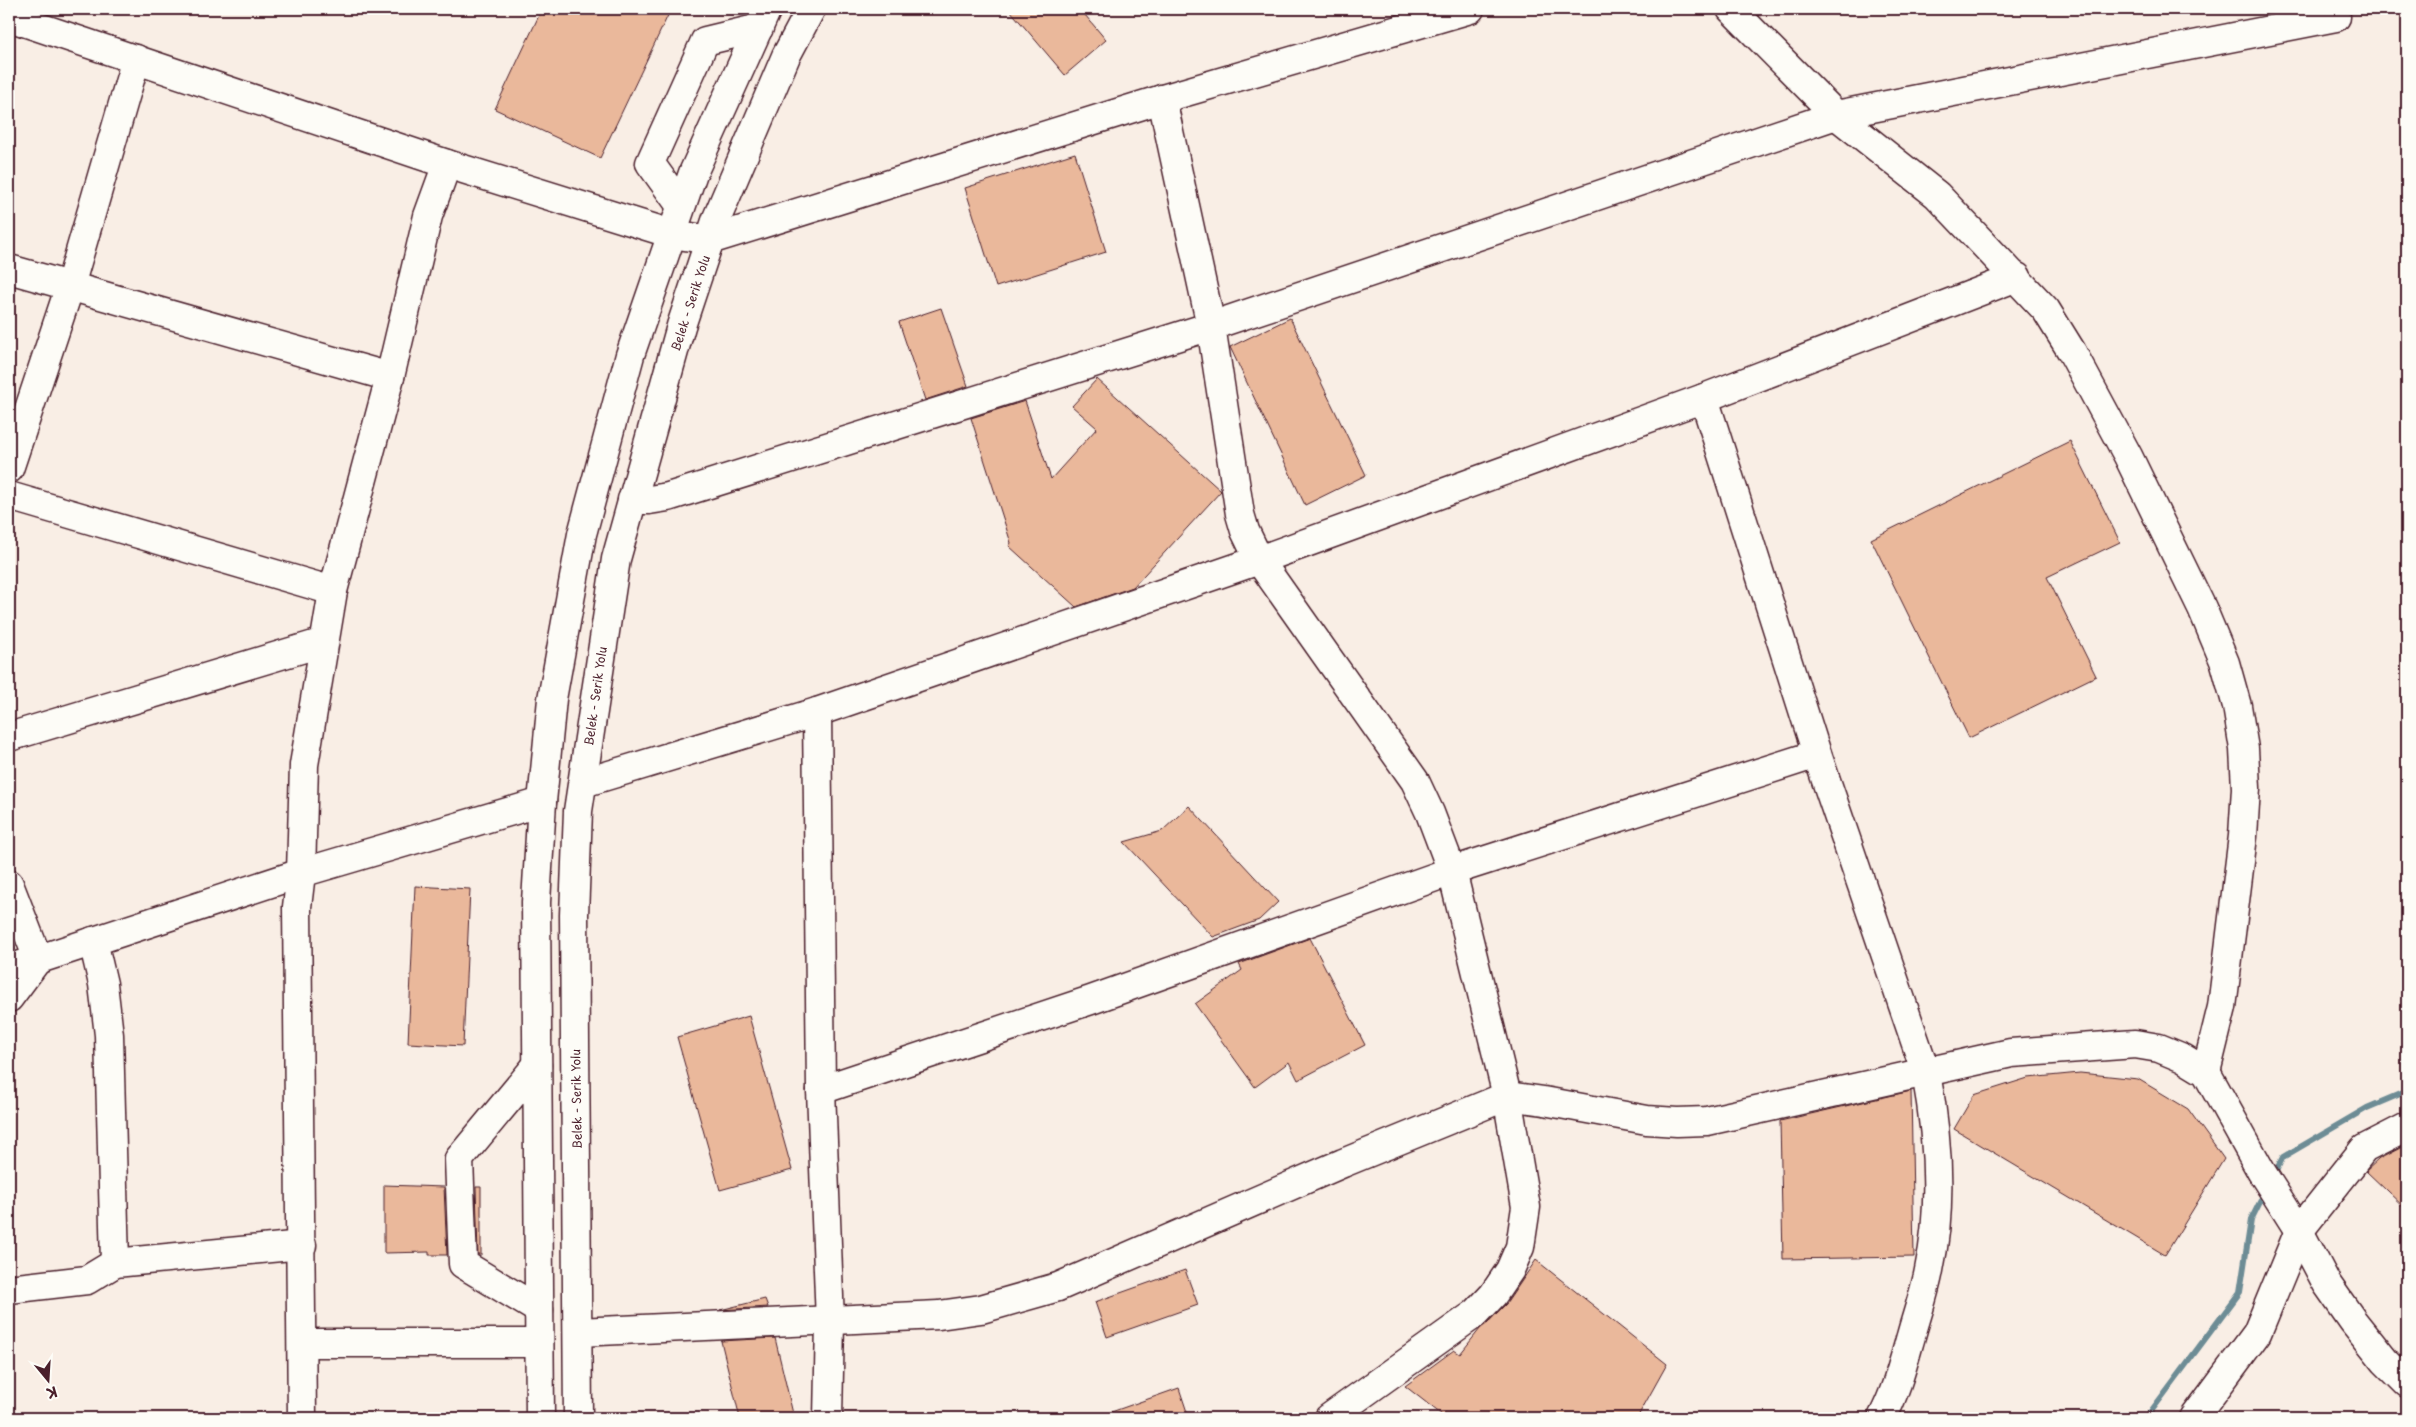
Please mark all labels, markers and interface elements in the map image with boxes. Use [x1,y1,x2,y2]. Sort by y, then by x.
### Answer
street label: Belek - Serik Yolu [666,253,714,353]
street label: Belek - Serik Yolu [579,645,611,747]
street label: Belek - Serik Yolu [566,1049,586,1149]
north arrow [22,1354,72,1404]
text: K [44,1381,60,1404]

